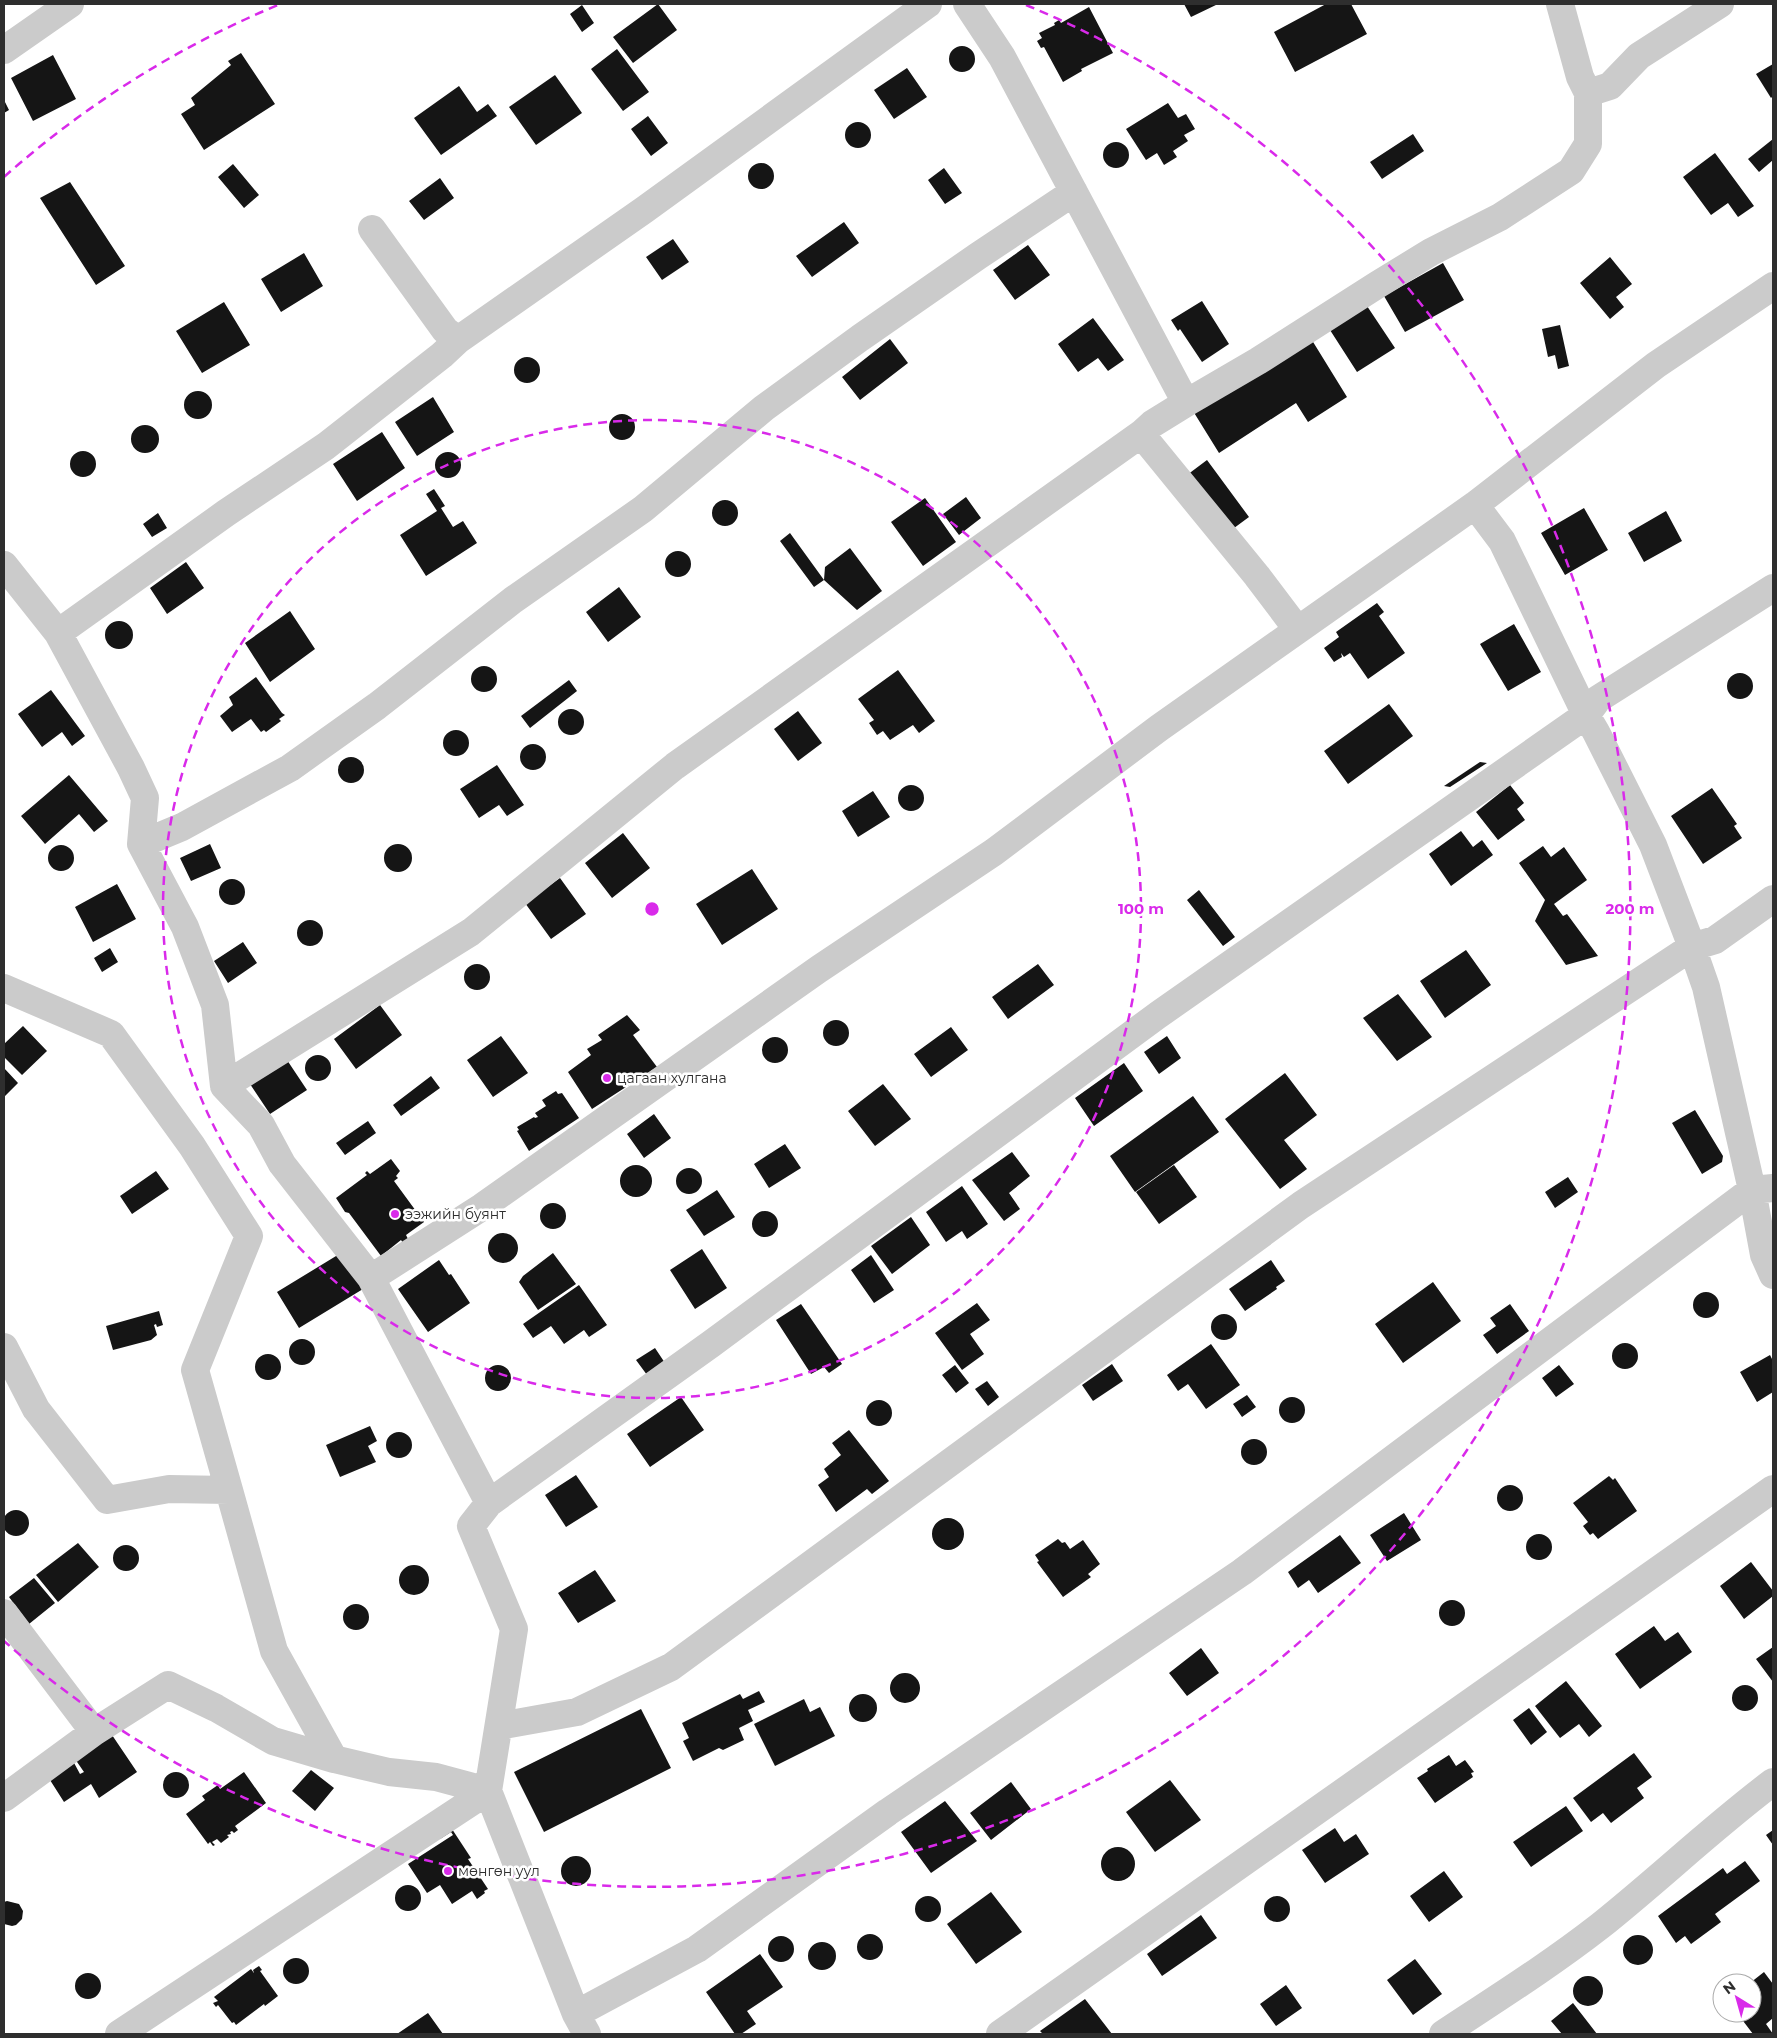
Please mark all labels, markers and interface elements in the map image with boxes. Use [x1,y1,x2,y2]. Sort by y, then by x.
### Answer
text: 100 m [1118,899,1164,918]
text: 200 m [1605,899,1655,918]
centre of rings [643,900,661,918]
place label: цагаан хулгана [617,1069,727,1087]
marker: цагаан хулгана [601,1072,613,1084]
place label: ээжийн буянт [405,1205,506,1223]
marker: ээжийн буянт [389,1208,401,1220]
place label: мөнгөн уул [458,1862,540,1880]
marker: мөнгөн уул [442,1865,454,1877]
north arrow [1712,1973,1762,2023]
text: N [1719,1977,1739,1998]

